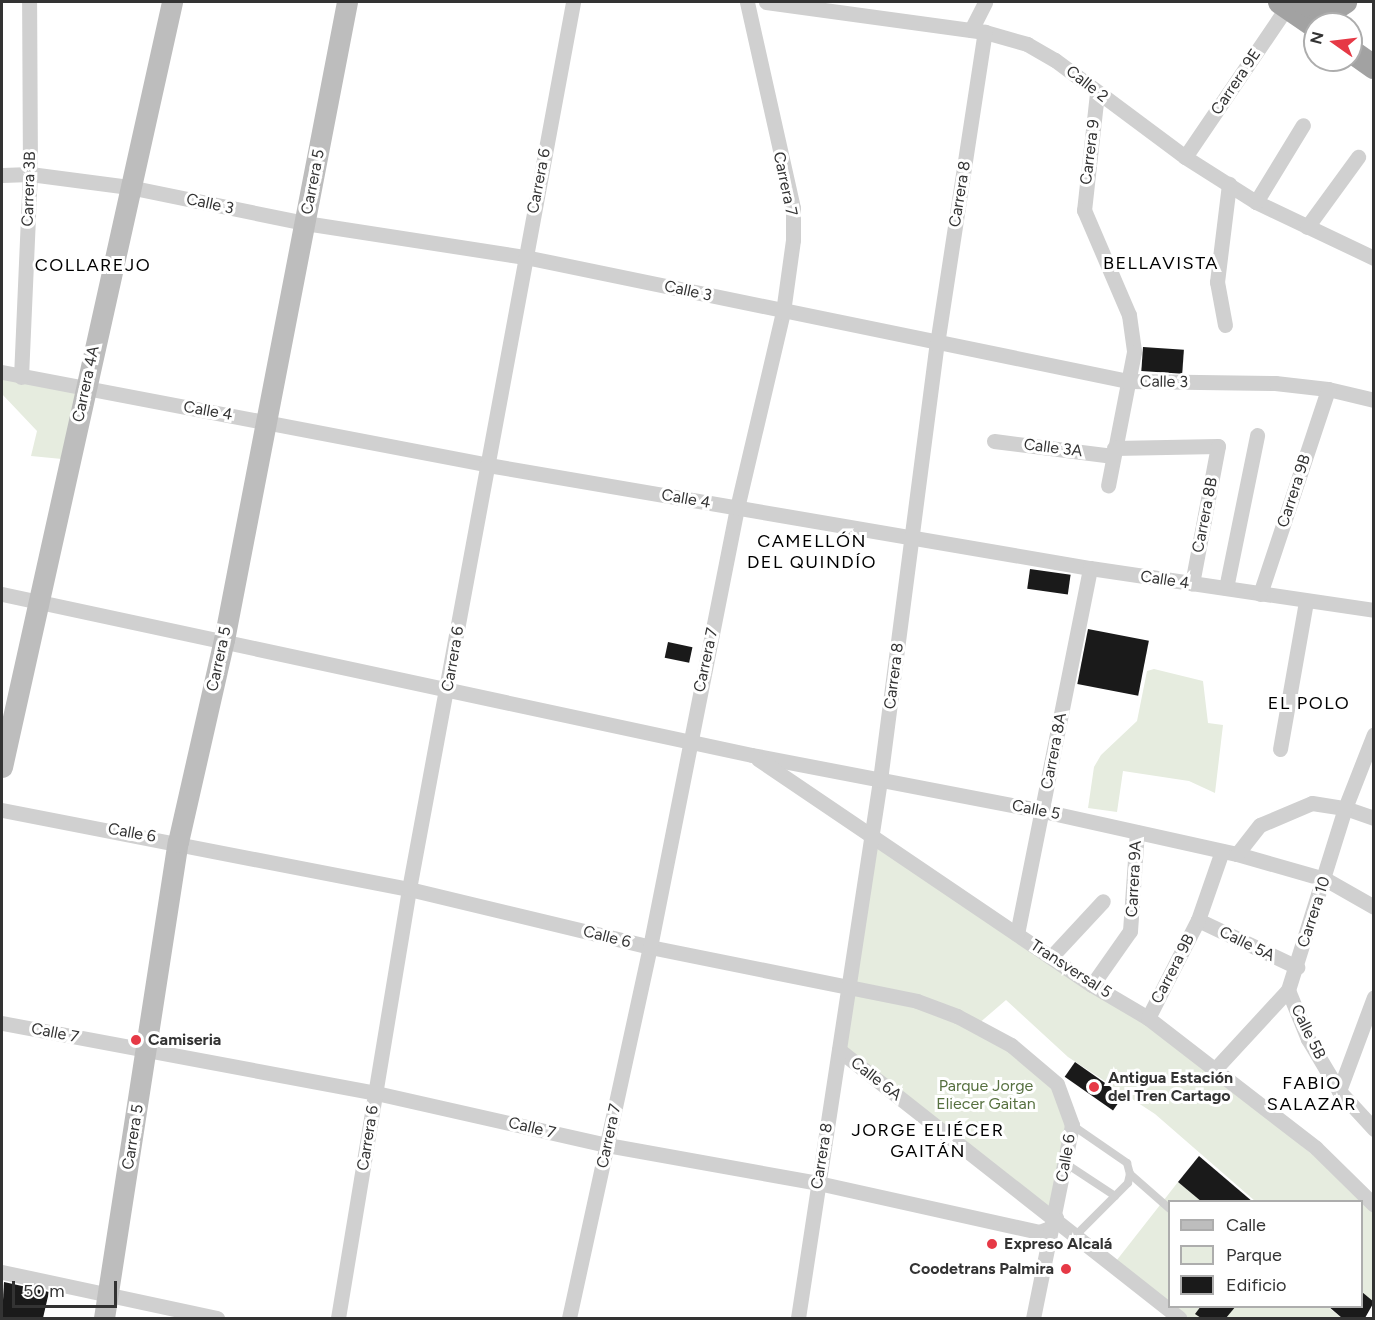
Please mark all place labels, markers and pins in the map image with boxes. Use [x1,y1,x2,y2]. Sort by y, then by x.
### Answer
place label: Camiseria [148,1030,221,1050]
marker: Camiseria [129,1033,143,1047]
place label: Antigua Estación del Tren Cartago [1108,1068,1233,1106]
marker: Antigua Estación del Tren Cartago [1085,1078,1103,1096]
place label: Expreso Alcalá [1004,1234,1112,1254]
marker: Expreso Alcalá [985,1237,999,1251]
place label: Coodetrans Palmira [909,1259,1054,1279]
marker: Coodetrans Palmira [1059,1262,1073,1276]

